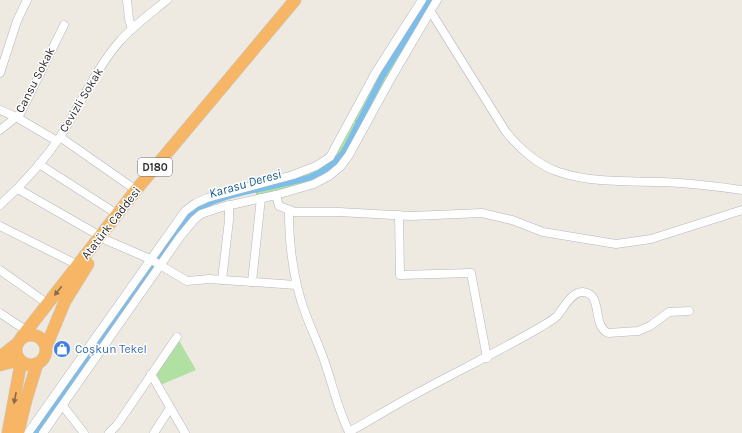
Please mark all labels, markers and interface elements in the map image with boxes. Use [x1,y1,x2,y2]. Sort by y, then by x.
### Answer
street label: Cansu Sokak [13,45,58,115]
street label: Cevizli Sokak [56,65,106,135]
road number: D180 [138,158,172,176]
water label: Karasu Deresi [207,166,284,201]
street label: Atatürk Caddesi [78,184,144,262]
one-way arrow [54,285,62,296]
shop icon: Coşkun Tekel [52,339,72,359]
place label: Coşkun Tekel [75,342,147,356]
one-way arrow [12,391,18,404]

